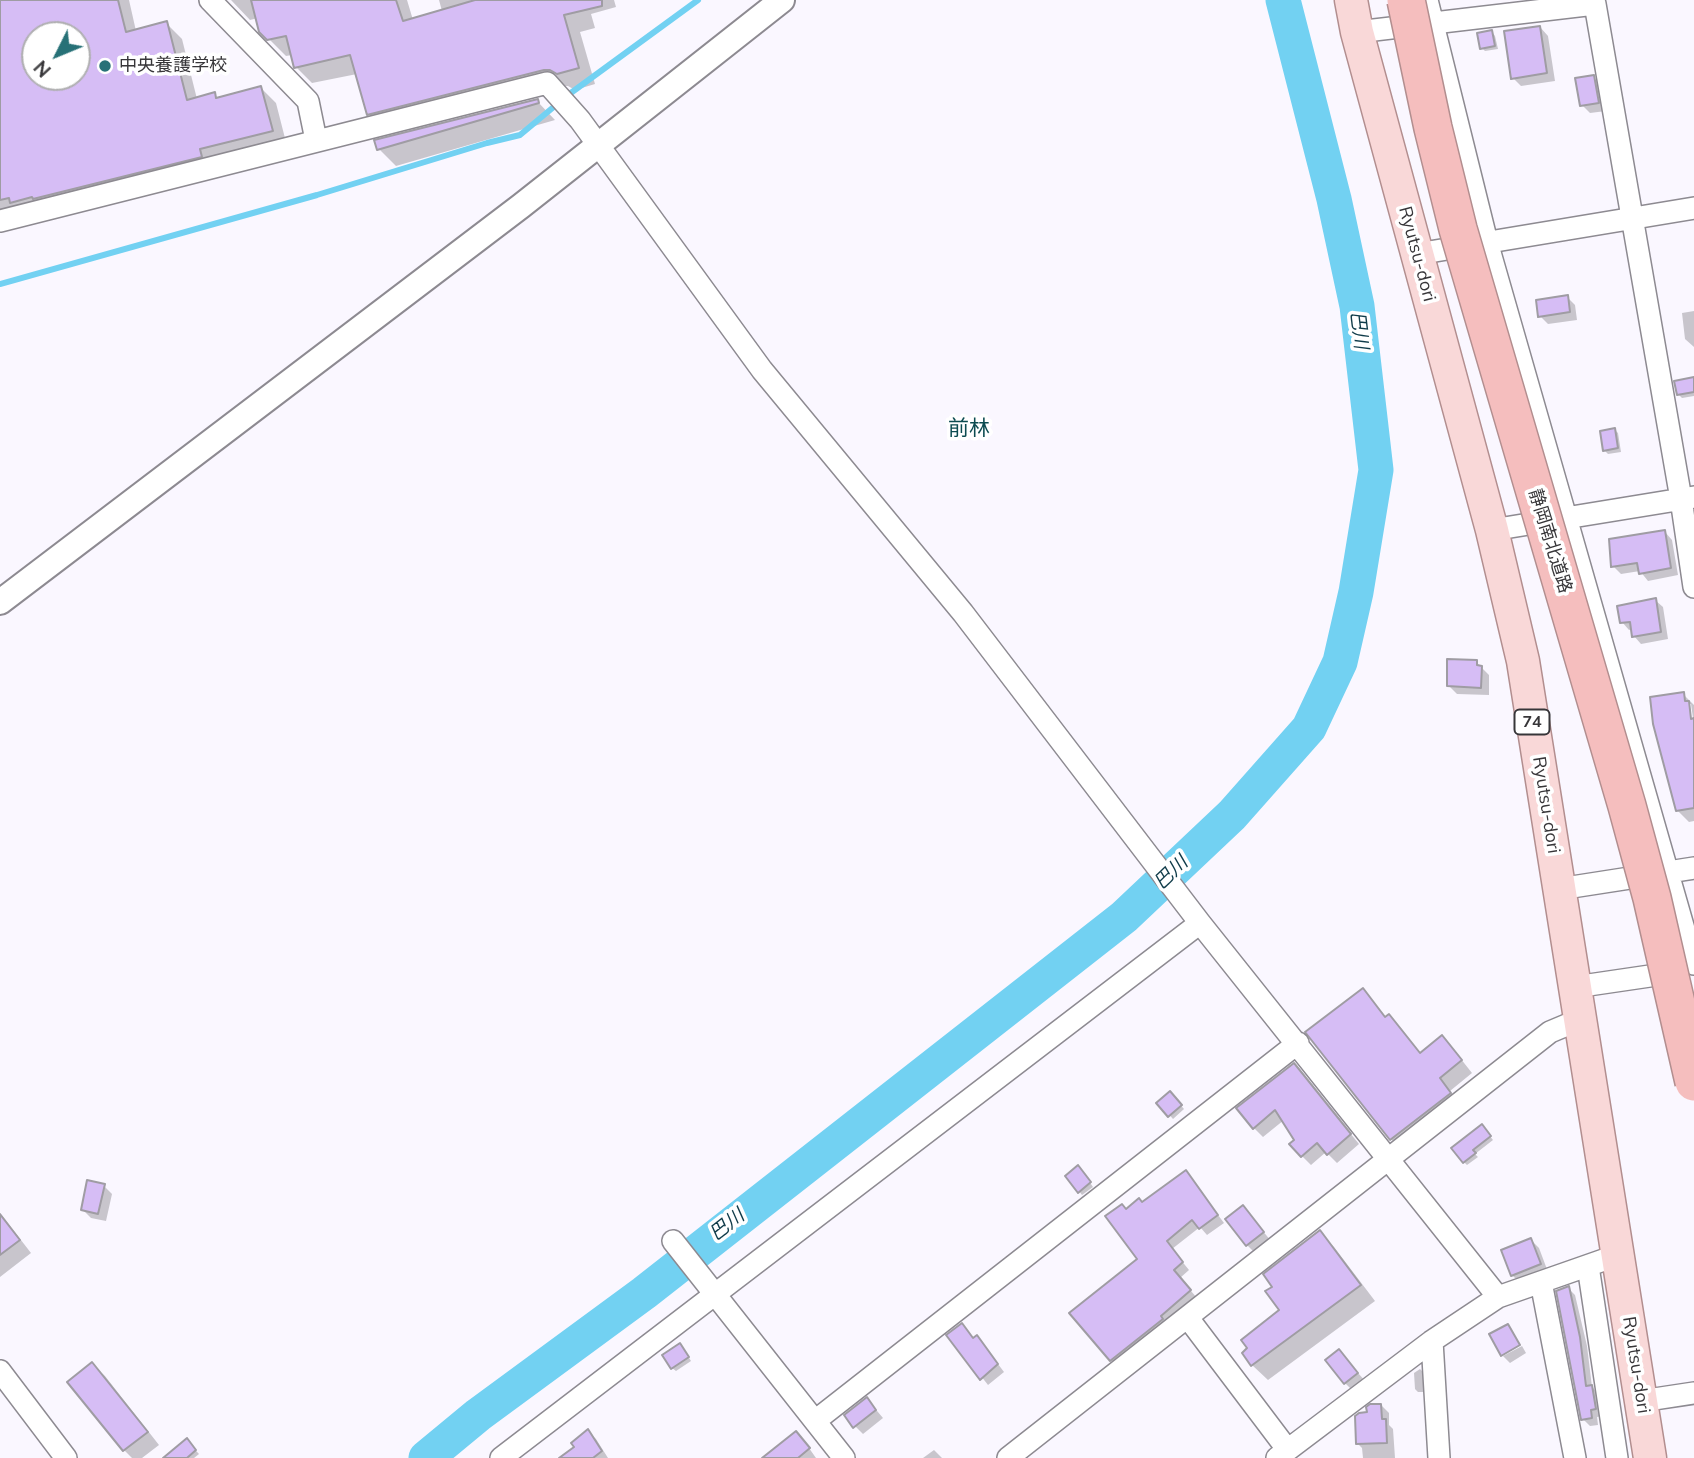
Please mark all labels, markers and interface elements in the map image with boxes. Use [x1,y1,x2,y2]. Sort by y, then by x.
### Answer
north arrow [21,21,91,91]
place label: 中央養護学校 [119,55,227,77]
text: N [28,56,56,82]
marker: 中央養護学校 [97,58,113,74]
street label: Ryutsu-dori [1394,204,1440,304]
water label: 巴川 [1345,310,1373,350]
district label: 前林 [948,416,990,442]
street label: 静岡南北道路 [1524,486,1576,596]
road number: 74 [1514,709,1550,734]
street label: Ryutsu-dori [1528,755,1564,855]
water label: 巴川 [1149,852,1193,894]
water label: 巴川 [705,1204,749,1246]
street label: Ryutsu-dori [1618,1315,1654,1415]

